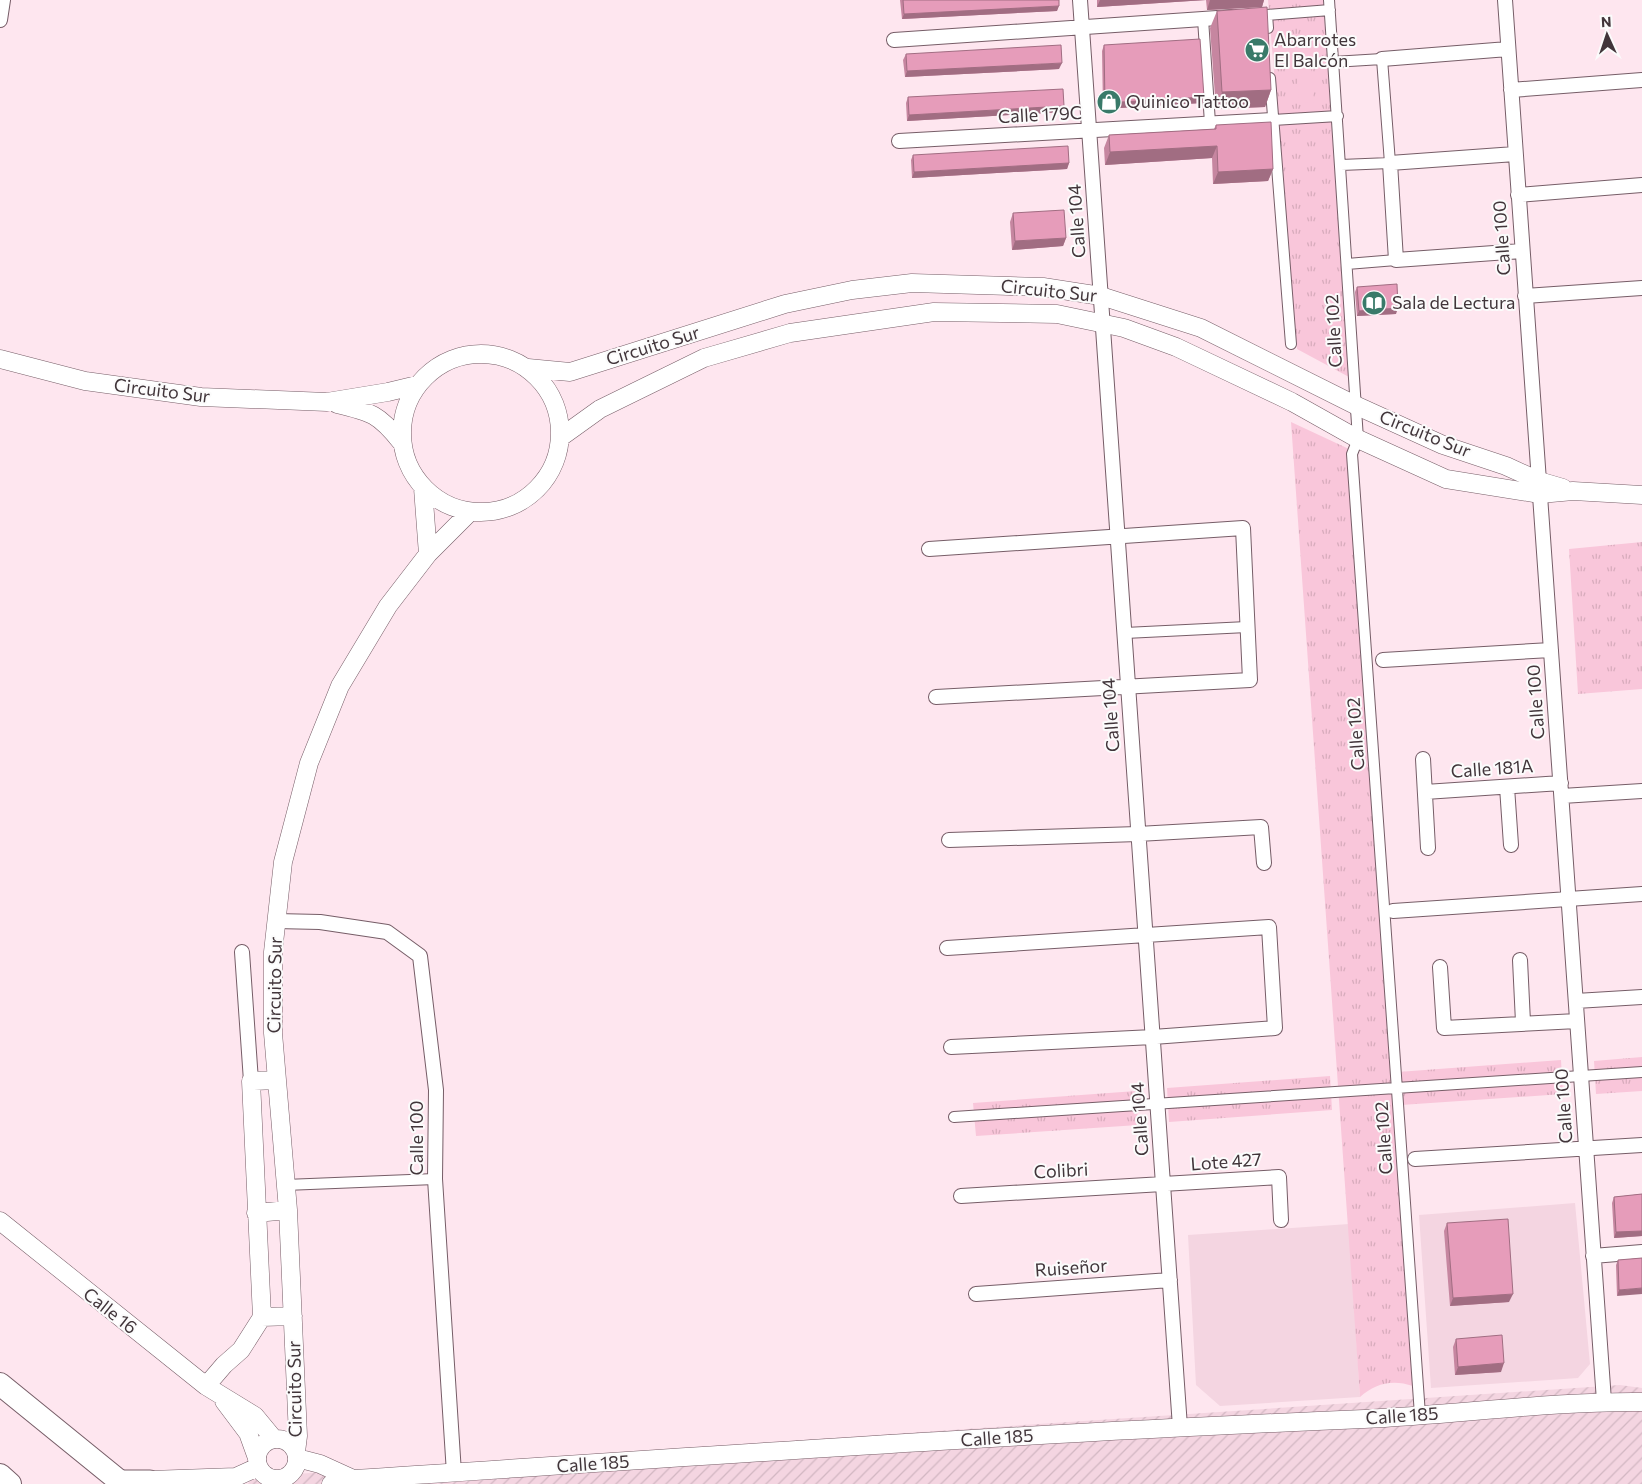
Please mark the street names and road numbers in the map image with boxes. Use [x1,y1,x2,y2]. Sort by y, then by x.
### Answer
street label: Calle 179C [997,101,1083,127]
street label: Calle 104 [1062,183,1090,259]
street label: Calle 100 [1487,200,1515,276]
street label: Circuito Sur [1000,274,1098,306]
street label: Calle 102 [1320,294,1346,368]
street label: Circuito Sur [603,320,702,370]
street label: Circuito Sur [113,373,211,407]
street label: Circuito Sur [1376,405,1474,461]
street label: Calle 100 [1521,664,1549,740]
street label: Calle 104 [1096,677,1124,753]
street label: Calle 102 [1341,697,1369,771]
street label: Calle 181A [1450,754,1534,782]
street label: Circuito Sur [262,936,286,1034]
street label: Calle 100 [1549,1068,1577,1144]
street label: Calle 104 [1125,1081,1153,1157]
street label: Calle 100 [405,1100,427,1176]
street label: Calle 102 [1369,1101,1397,1175]
street label: Lote 427 [1190,1148,1262,1174]
street label: Colibri [1033,1158,1089,1182]
street label: Ruiseñor [1034,1253,1108,1281]
street label: Calle 16 [79,1282,142,1338]
street label: Circuito Sur [282,1340,306,1438]
street label: Calle 185 [1365,1401,1439,1429]
street label: Calle 185 [960,1423,1034,1451]
street label: Calle 185 [556,1449,630,1477]

